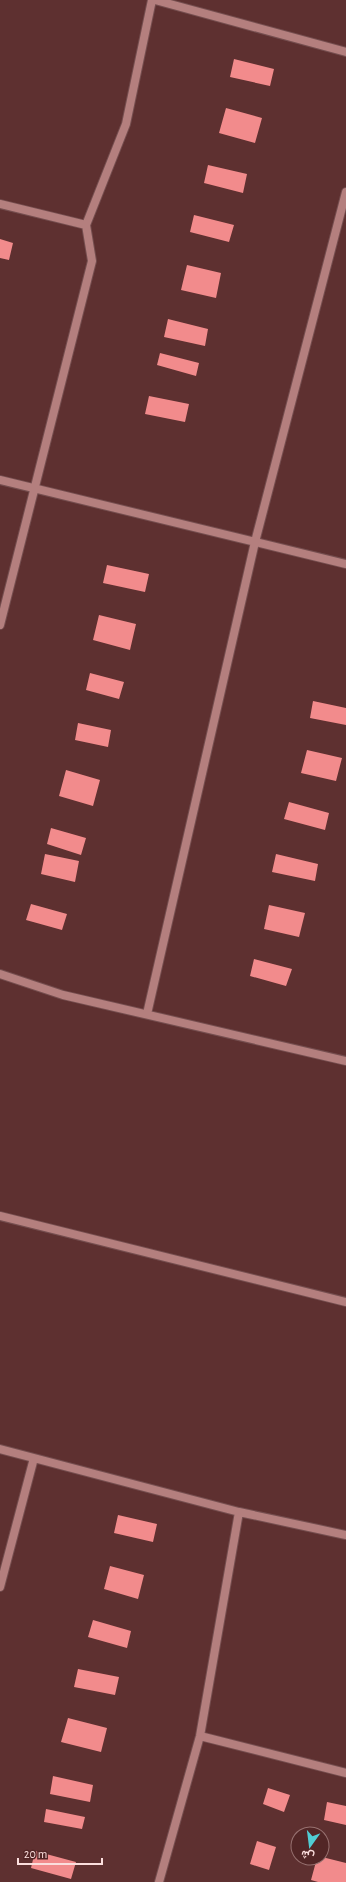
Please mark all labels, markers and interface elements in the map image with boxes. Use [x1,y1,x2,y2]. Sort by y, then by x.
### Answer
north arrow [290,1826,330,1866]
scale bar [18,1840,102,1866]
text: ش [300,1847,316,1862]
text: 20 m [24,1848,47,1860]

